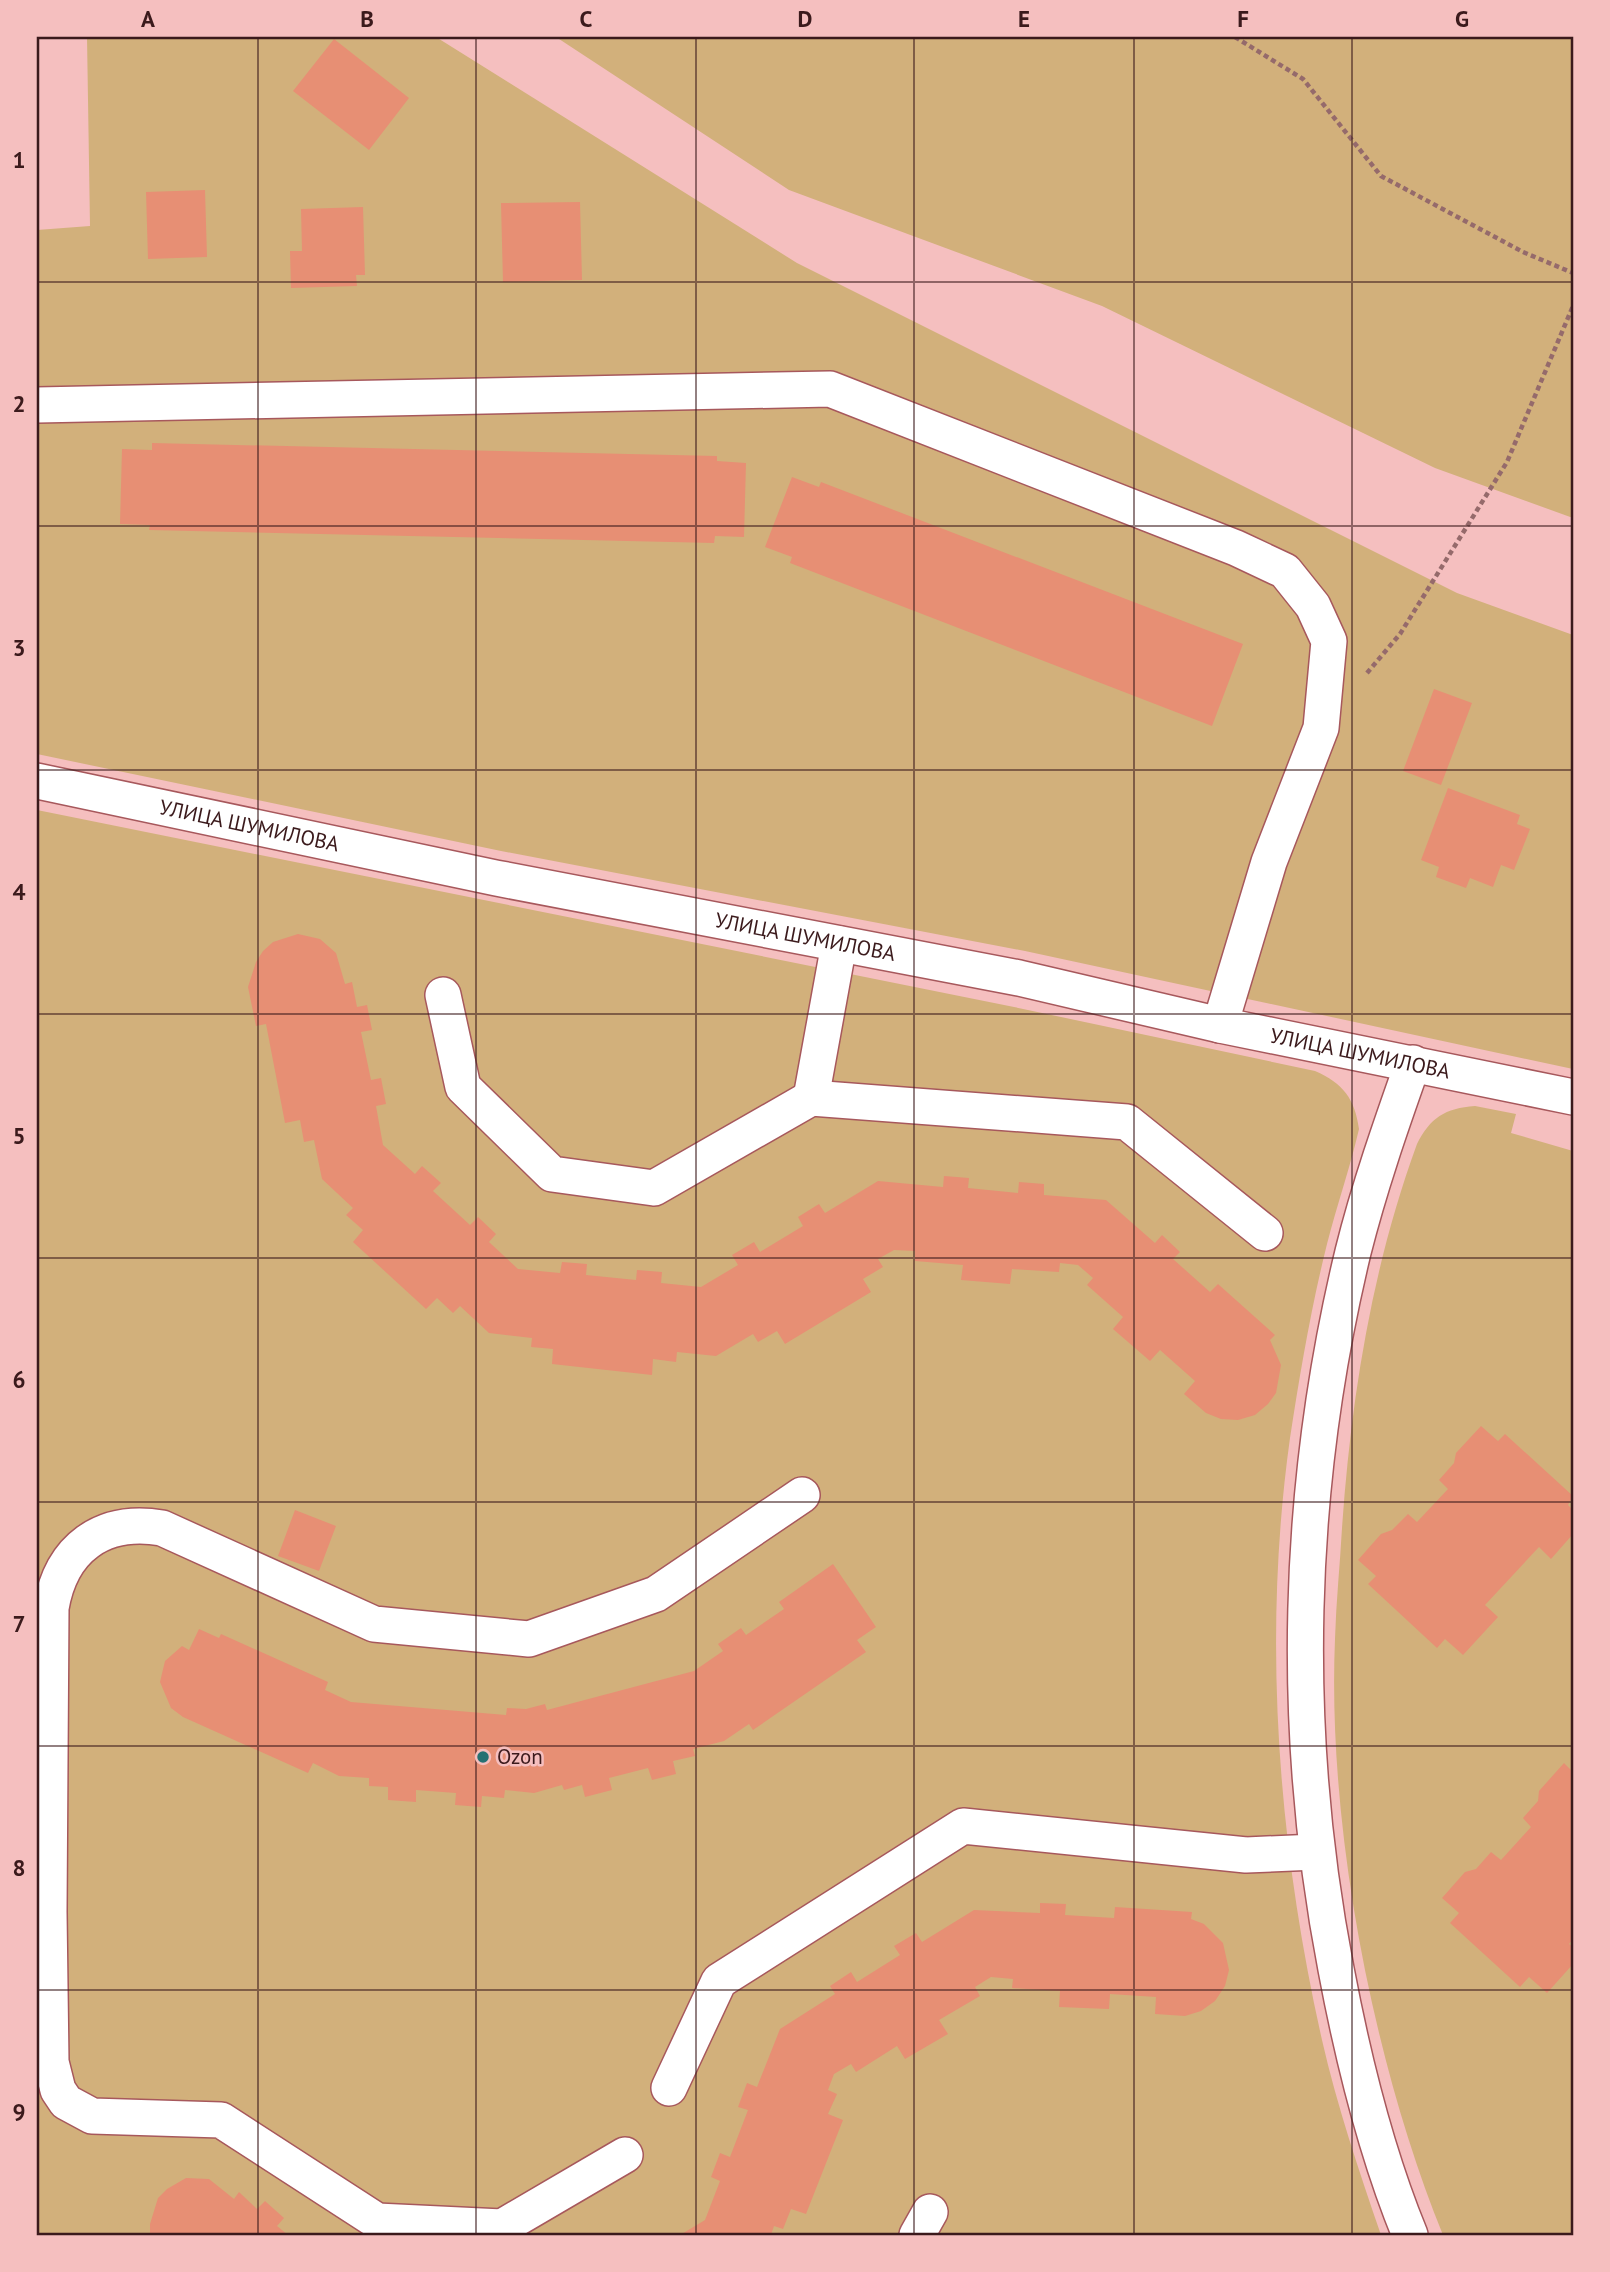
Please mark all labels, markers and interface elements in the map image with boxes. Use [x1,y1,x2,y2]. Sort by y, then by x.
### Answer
text: A [141,4,155,33]
text: B [360,4,374,33]
text: C [580,4,593,33]
text: D [798,4,812,33]
text: E [1018,4,1030,33]
text: F [1237,4,1249,33]
text: G [1455,4,1469,33]
text: 1 [12,145,26,174]
text: 2 [12,389,26,418]
text: 3 [12,633,26,662]
street label: УЛИЦА ШУМИЛОВА [157,793,342,858]
text: 4 [12,877,26,906]
street label: УЛИЦА ШУМИЛОВА [713,906,898,967]
street label: УЛИЦА ШУМИЛОВА [1268,1022,1453,1085]
text: 5 [12,1121,26,1150]
text: 6 [12,1365,26,1394]
text: 7 [12,1609,26,1638]
place label: Ozon [497,1743,543,1770]
marker: Ozon [475,1749,491,1765]
text: 8 [12,1853,26,1882]
text: 9 [12,2097,26,2126]

